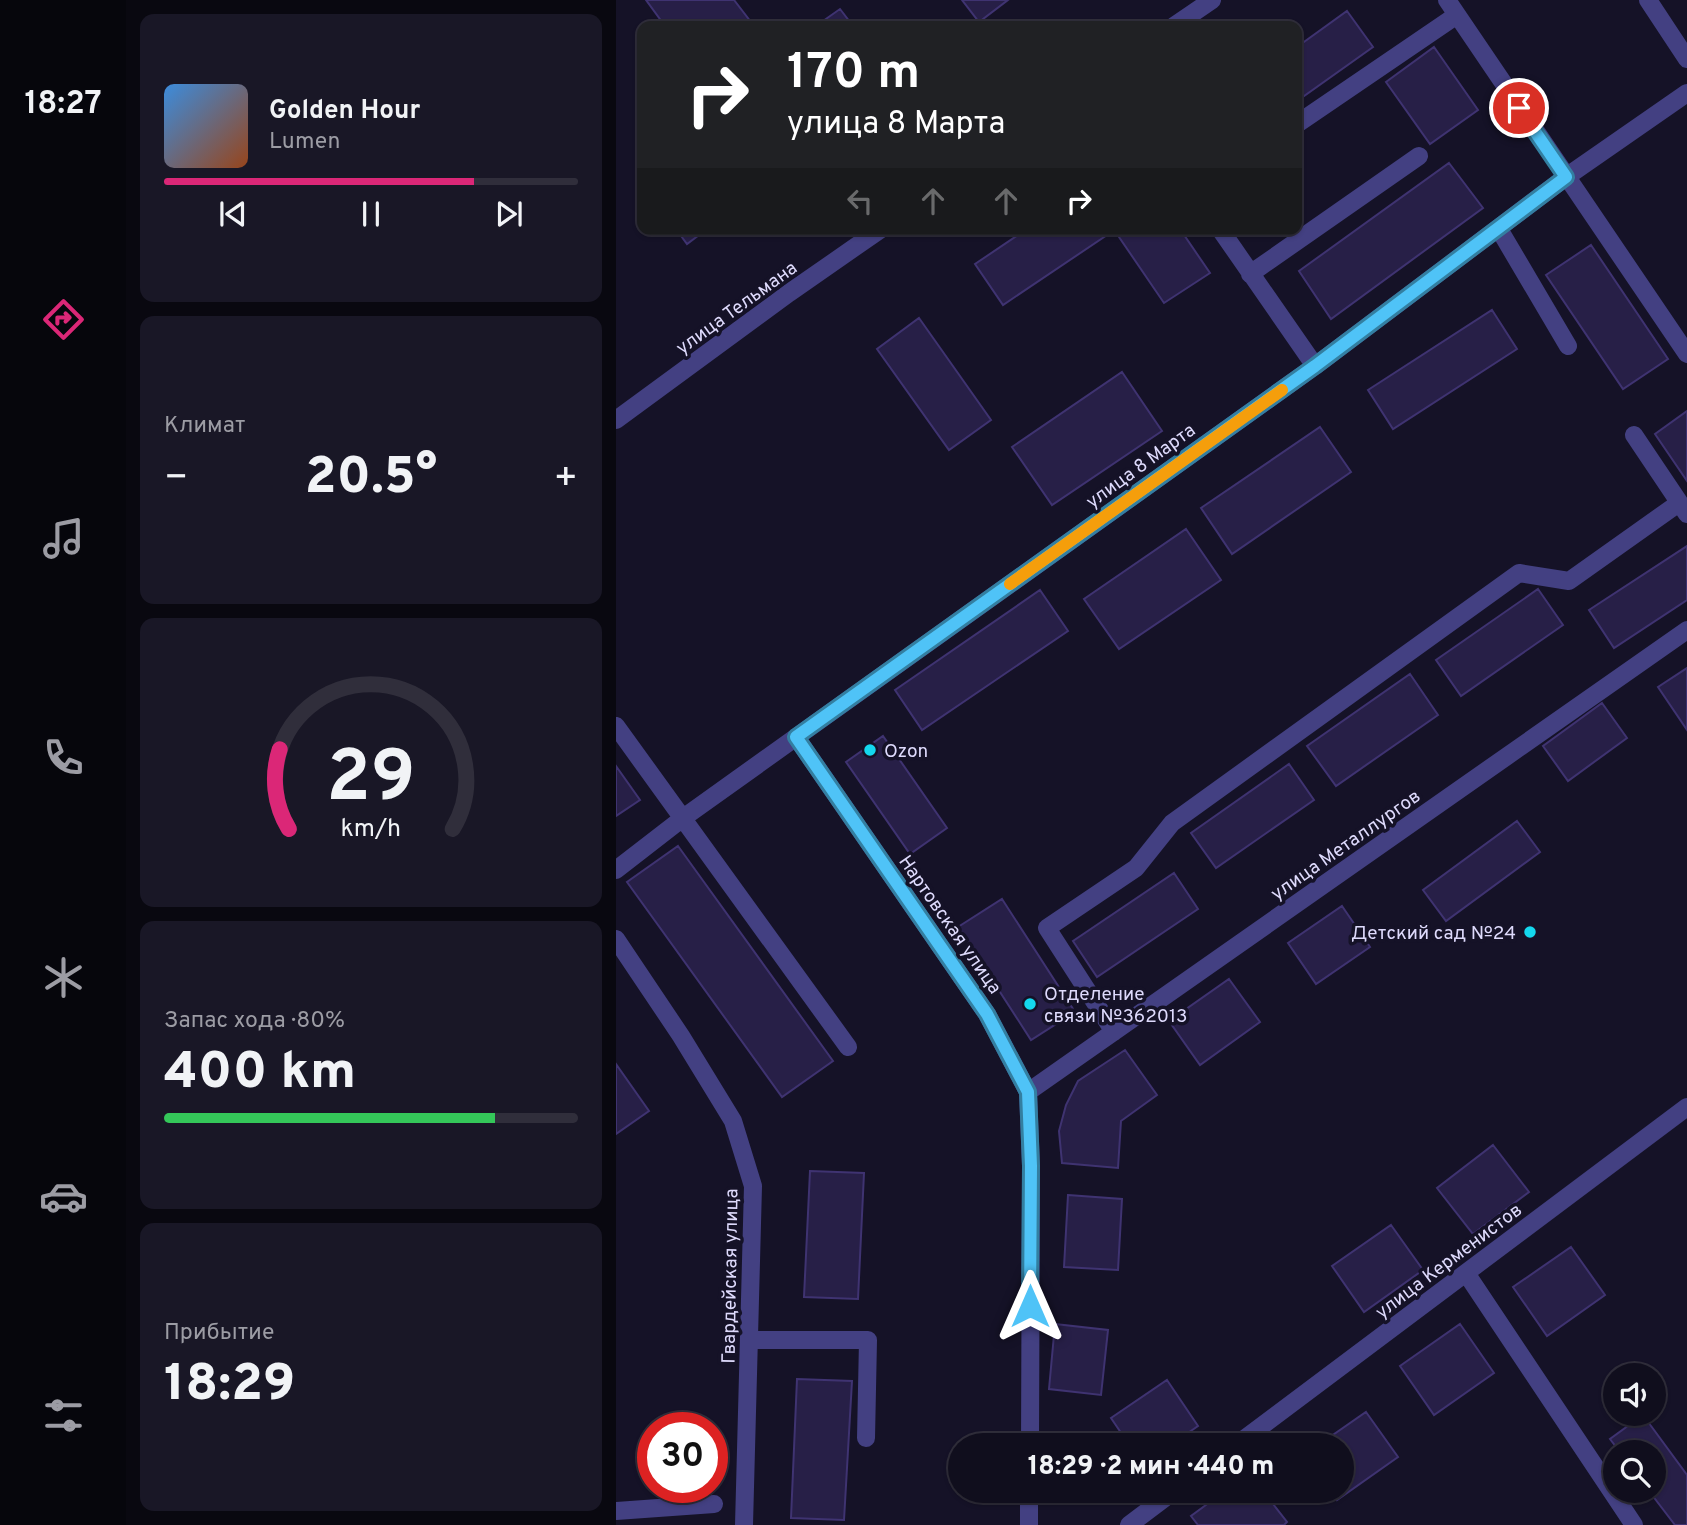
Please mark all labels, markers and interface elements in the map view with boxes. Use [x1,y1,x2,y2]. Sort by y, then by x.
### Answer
text: 170 m [787,44,920,106]
icon: right [672,49,763,140]
pin [1489,78,1549,138]
text: 18:27 [24,85,102,125]
icon: arrive [1500,89,1538,127]
text: Golden Hour [269,95,420,128]
text: улица 8 Марта [787,105,1005,145]
text: Lumen [269,128,340,157]
icon: left [841,182,879,220]
icon: ahead [914,182,952,220]
icon: ahead [987,182,1025,220]
icon: right [1060,182,1098,220]
icon: previous [214,195,252,233]
icon: pause [352,195,390,233]
icon: next [490,195,528,233]
street label: улица Тельмана [672,257,803,361]
icon: directions [39,295,88,344]
text: Климат [164,412,245,441]
street label: улица 8 Марта [1082,419,1201,514]
text: 20.5° [305,446,437,512]
text: − [164,455,189,504]
text: + [553,455,578,504]
icon: music [39,514,88,563]
icon: phone [39,733,88,782]
text: 29 [326,735,416,827]
place label: Ozon [884,740,928,764]
marker: Ozon [862,742,878,758]
street label: улица Металлургов [1266,785,1426,906]
text: km/h [341,813,401,845]
street label: Нартовская улица [893,851,1006,999]
place label: Детский сад №24 [1351,922,1516,946]
marker: Детский сад №24 [1522,924,1538,940]
icon: climate [39,953,88,1002]
place label: Отделение связи №362013 [1044,983,1188,1029]
marker: Отделение связи №362013 [1022,996,1038,1012]
text: Запас хода · 80% [164,1007,345,1036]
text: 400 km [164,1041,356,1107]
icon: car [39,1172,88,1221]
street label: Гвардейская улица [717,1188,745,1364]
street label: улица Керменистов [1371,1198,1527,1325]
position arrow [993,1269,1067,1343]
text: Прибытие [164,1319,274,1348]
text: 18:29 [164,1353,295,1419]
map controls [1603,1363,1666,1503]
button: sound [1603,1363,1666,1426]
icon: filters [39,1391,88,1440]
speed limit sign: 30 [637,1412,728,1503]
button: search [1603,1440,1666,1503]
text: 18:29 · 2 мин · 440 m [1028,1451,1274,1484]

